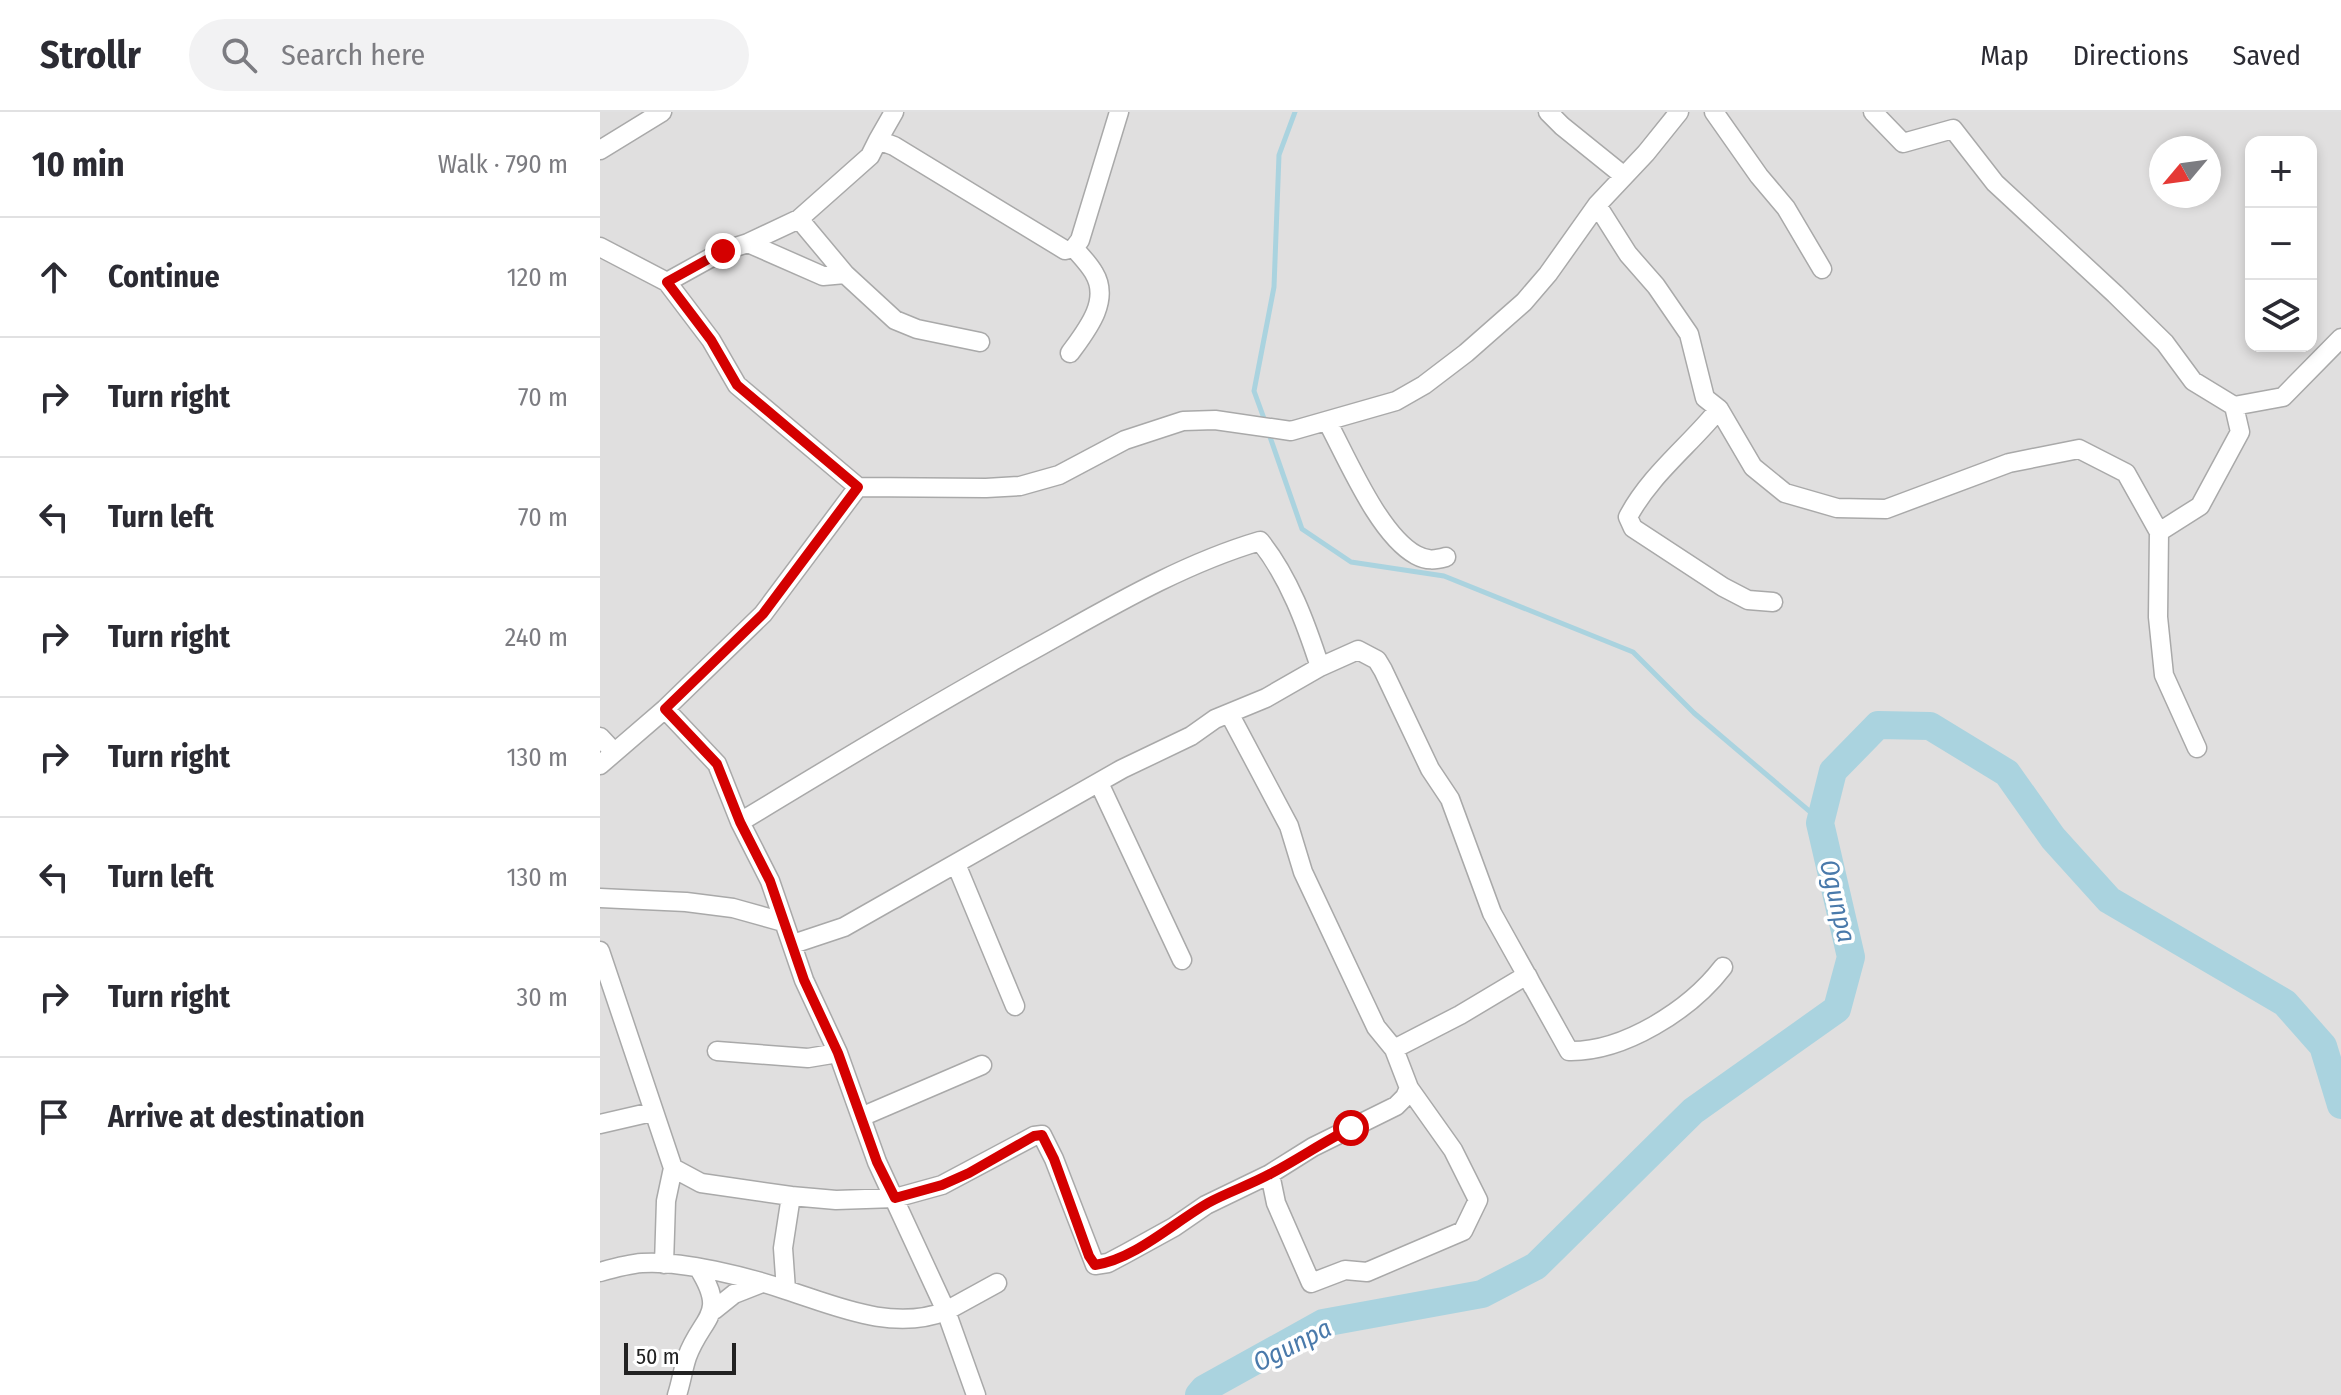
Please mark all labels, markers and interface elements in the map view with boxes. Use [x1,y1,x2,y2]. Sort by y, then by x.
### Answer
search box [189,19,749,91]
text: Strollr [40,32,141,78]
icon: search [217,33,261,77]
text: Search here [281,37,425,73]
text: Map [1980,39,2029,72]
text: Directions [2073,39,2189,72]
text: Saved [2233,39,2301,72]
north arrow [2149,136,2221,208]
map controls [2245,136,2317,352]
button: + [2245,136,2317,208]
text: 10 min [32,144,125,185]
text: Walk · 790 m [438,149,568,180]
button: − [2245,208,2317,280]
route end [705,233,741,269]
icon: ahead [32,255,76,299]
text: Continue [108,259,220,295]
text: 120 m [507,262,568,293]
button: layers [2245,280,2317,352]
icon: right [32,375,76,419]
text: Turn right [108,379,230,415]
text: 70 m [518,382,568,413]
icon: left [32,495,76,539]
text: Turn left [108,499,214,535]
text: 70 m [518,502,568,533]
icon: right [32,615,76,659]
text: Turn right [108,619,230,655]
text: 240 m [505,622,568,653]
icon: right [32,735,76,779]
text: Turn right [108,739,230,775]
text: 130 m [506,742,568,773]
icon: left [32,855,76,899]
water label: Ogunpa [1813,857,1862,946]
text: Turn left [108,859,214,895]
text: 130 m [506,862,568,893]
icon: right [32,975,76,1019]
text: Turn right [108,979,230,1015]
text: 30 m [517,982,568,1013]
icon: arrive [32,1095,76,1139]
text: Arrive at destination [108,1099,365,1135]
route start [1333,1110,1369,1146]
water label: Ogunpa [1248,1313,1337,1378]
scale bar [624,1339,736,1375]
text: 50 m [636,1343,680,1370]

